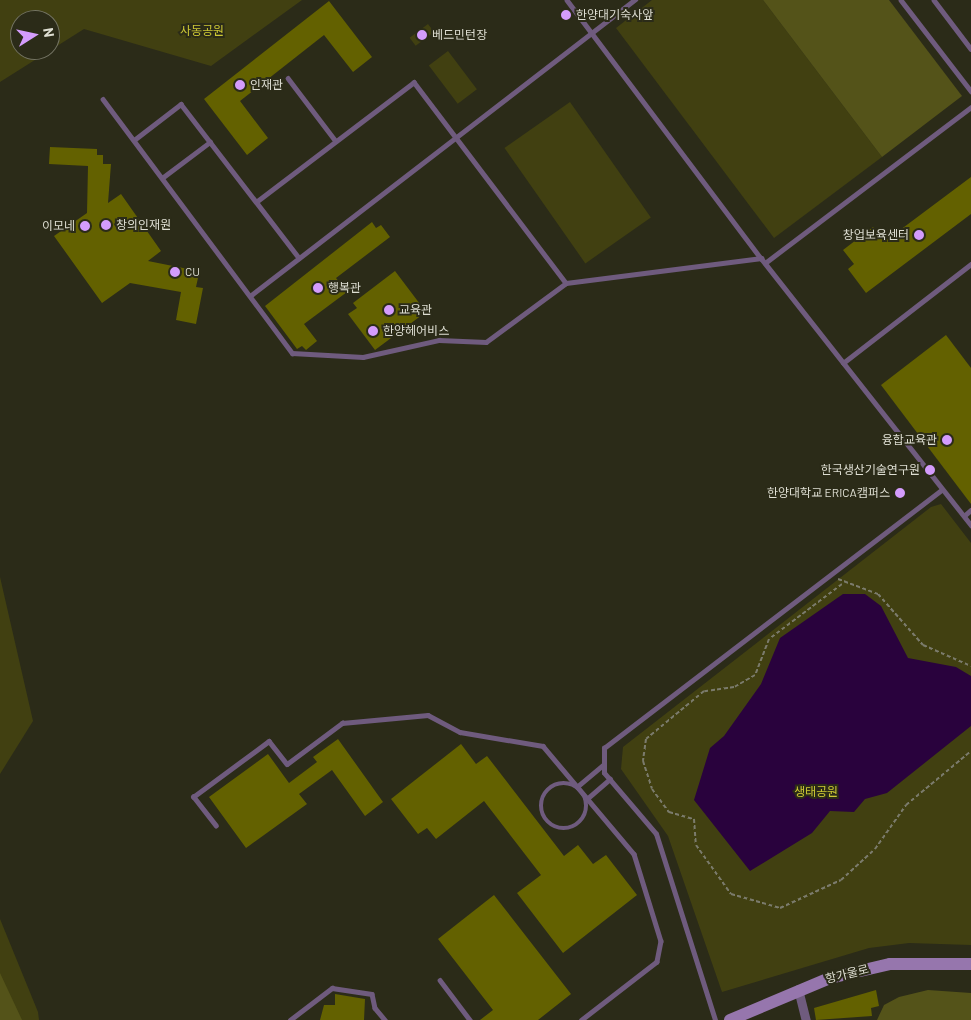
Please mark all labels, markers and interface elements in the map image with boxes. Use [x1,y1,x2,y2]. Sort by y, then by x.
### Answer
place label: 한양대기숙사앞 [576,8,653,22]
marker: 한양대기숙사앞 [560,9,572,21]
north arrow [10,10,60,60]
park label: 사동공원 [180,24,224,38]
text: N [40,26,58,39]
place label: 베드민턴장 [432,28,487,42]
marker: 베드민턴장 [416,29,428,41]
place label: 인재관 [250,78,283,92]
marker: 인재관 [234,79,246,91]
place label: 창의인재원 [116,218,171,232]
place label: 이모네 [42,219,75,233]
marker: 창의인재원 [100,219,112,231]
marker: 이모네 [79,220,91,232]
place label: 창업보육센터 [843,228,909,242]
marker: 창업보육센터 [913,229,925,241]
place label: CU [185,265,200,279]
marker: CU [169,266,181,278]
place label: 행복관 [328,281,361,295]
marker: 행복관 [312,282,324,294]
place label: 교육관 [399,303,432,317]
marker: 교육관 [383,304,395,316]
place label: 한양헤어비스 [383,324,449,338]
marker: 한양헤어비스 [367,325,379,337]
place label: 융합교육관 [882,433,937,447]
marker: 융합교육관 [941,434,953,446]
place label: 한국생산기술연구원 [821,463,920,477]
marker: 한국생산기술연구원 [924,464,936,476]
place label: 한양대학교 ERICA캠퍼스 [767,486,890,500]
marker: 한양대학교 ERICA캠퍼스 [894,487,906,499]
park label: 생태공원 [794,785,838,799]
street label: 항가울로 [824,962,870,986]

